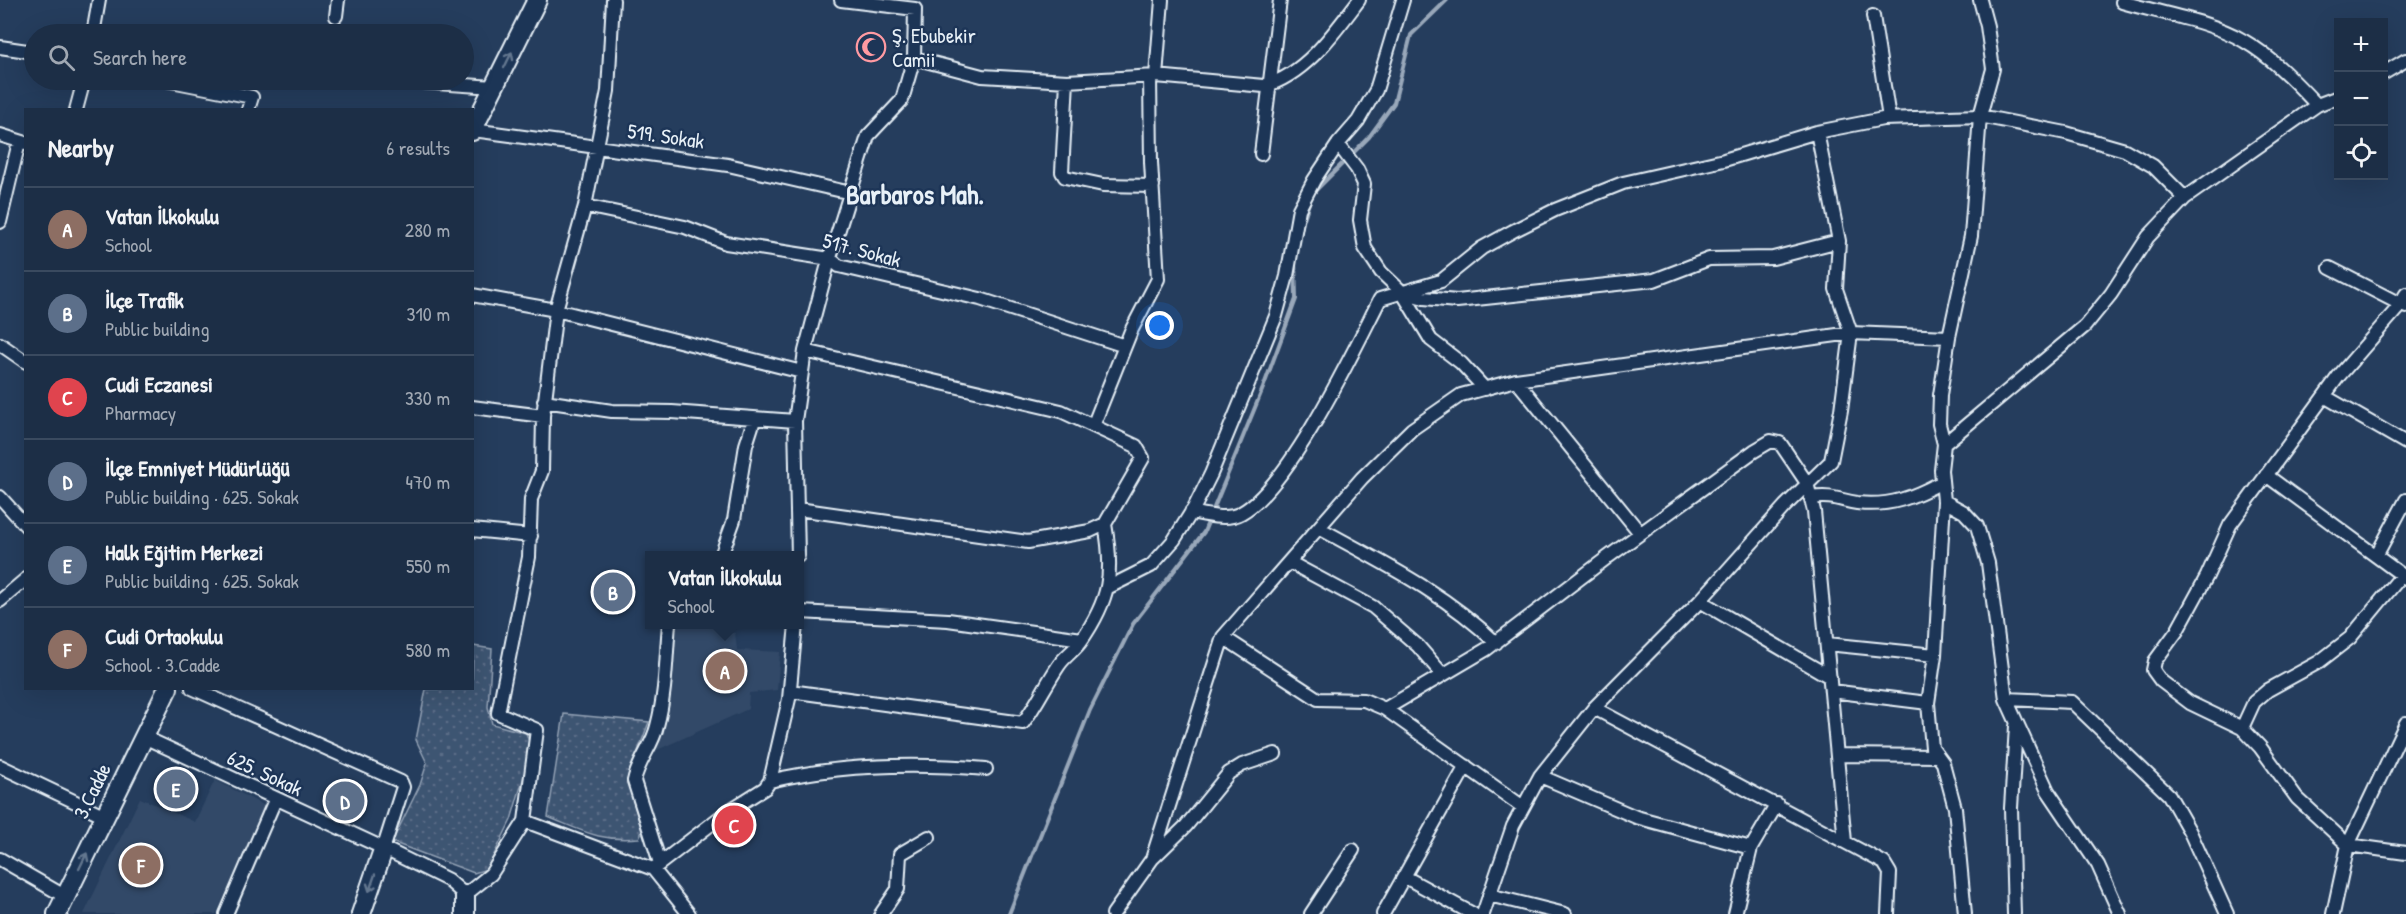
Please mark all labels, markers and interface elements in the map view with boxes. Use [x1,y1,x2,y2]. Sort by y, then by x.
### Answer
map controls [2334,18,2388,180]
button: + [2334,18,2388,72]
place label: Ş. Ebubekir Camii [892,21,976,74]
search box [24,24,474,90]
mosque icon: Ş. Ebubekir Camii [855,31,887,63]
icon: search [45,41,78,74]
text: Search here [93,42,187,72]
one-way arrow [502,51,514,69]
button: − [2334,72,2388,126]
street label: 519. Sokak [626,116,707,156]
button: locate [2334,126,2388,180]
text: Nearby [48,130,114,165]
text: 6 results [386,134,450,161]
district label: Barbaros Mah. [846,176,984,212]
text: Vatan İlkokulu [105,201,219,231]
text: A [63,216,72,243]
text: 280 m [405,216,450,243]
street label: 517. Sokak [820,226,905,274]
text: School [105,231,152,258]
text: İlçe Trafik [105,285,184,315]
text: B [62,300,73,327]
text: 310 m [407,300,450,327]
your location [1145,311,1174,340]
text: Public building [105,315,209,342]
text: Cudi Eczanesi [105,369,213,399]
text: C [62,384,73,411]
text: 330 m [405,384,450,411]
text: Pharmacy [105,399,176,426]
text: İlçe Emniyet Müdürlüğü [105,453,290,483]
text: D [63,468,72,495]
text: 470 m [405,468,450,495]
text: Public building · 625. Sokak [105,483,299,510]
text: Halk Eğitim Merkezi [105,537,263,567]
popup [645,551,804,629]
text: E [63,552,72,579]
text: 550 m [406,552,450,579]
text: Vatan İlkokulu [668,562,781,592]
text: Public building · 625. Sokak [105,567,299,594]
pin: B [594,570,632,614]
text: School [668,592,714,619]
text: Cudi Ortaokulu [105,621,223,651]
text: F [64,636,71,663]
text: 580 m [406,636,450,663]
pin: A [706,648,744,694]
text: School · 3.Cadde [105,651,221,678]
street label: 625. Sokak [223,743,308,803]
street label: 3.Cadde [66,758,118,824]
pin: E [156,766,195,812]
pin: D [326,778,364,824]
pin: C [714,802,754,848]
pin: F [122,842,160,888]
one-way arrow [78,853,90,871]
one-way arrow [365,873,376,892]

